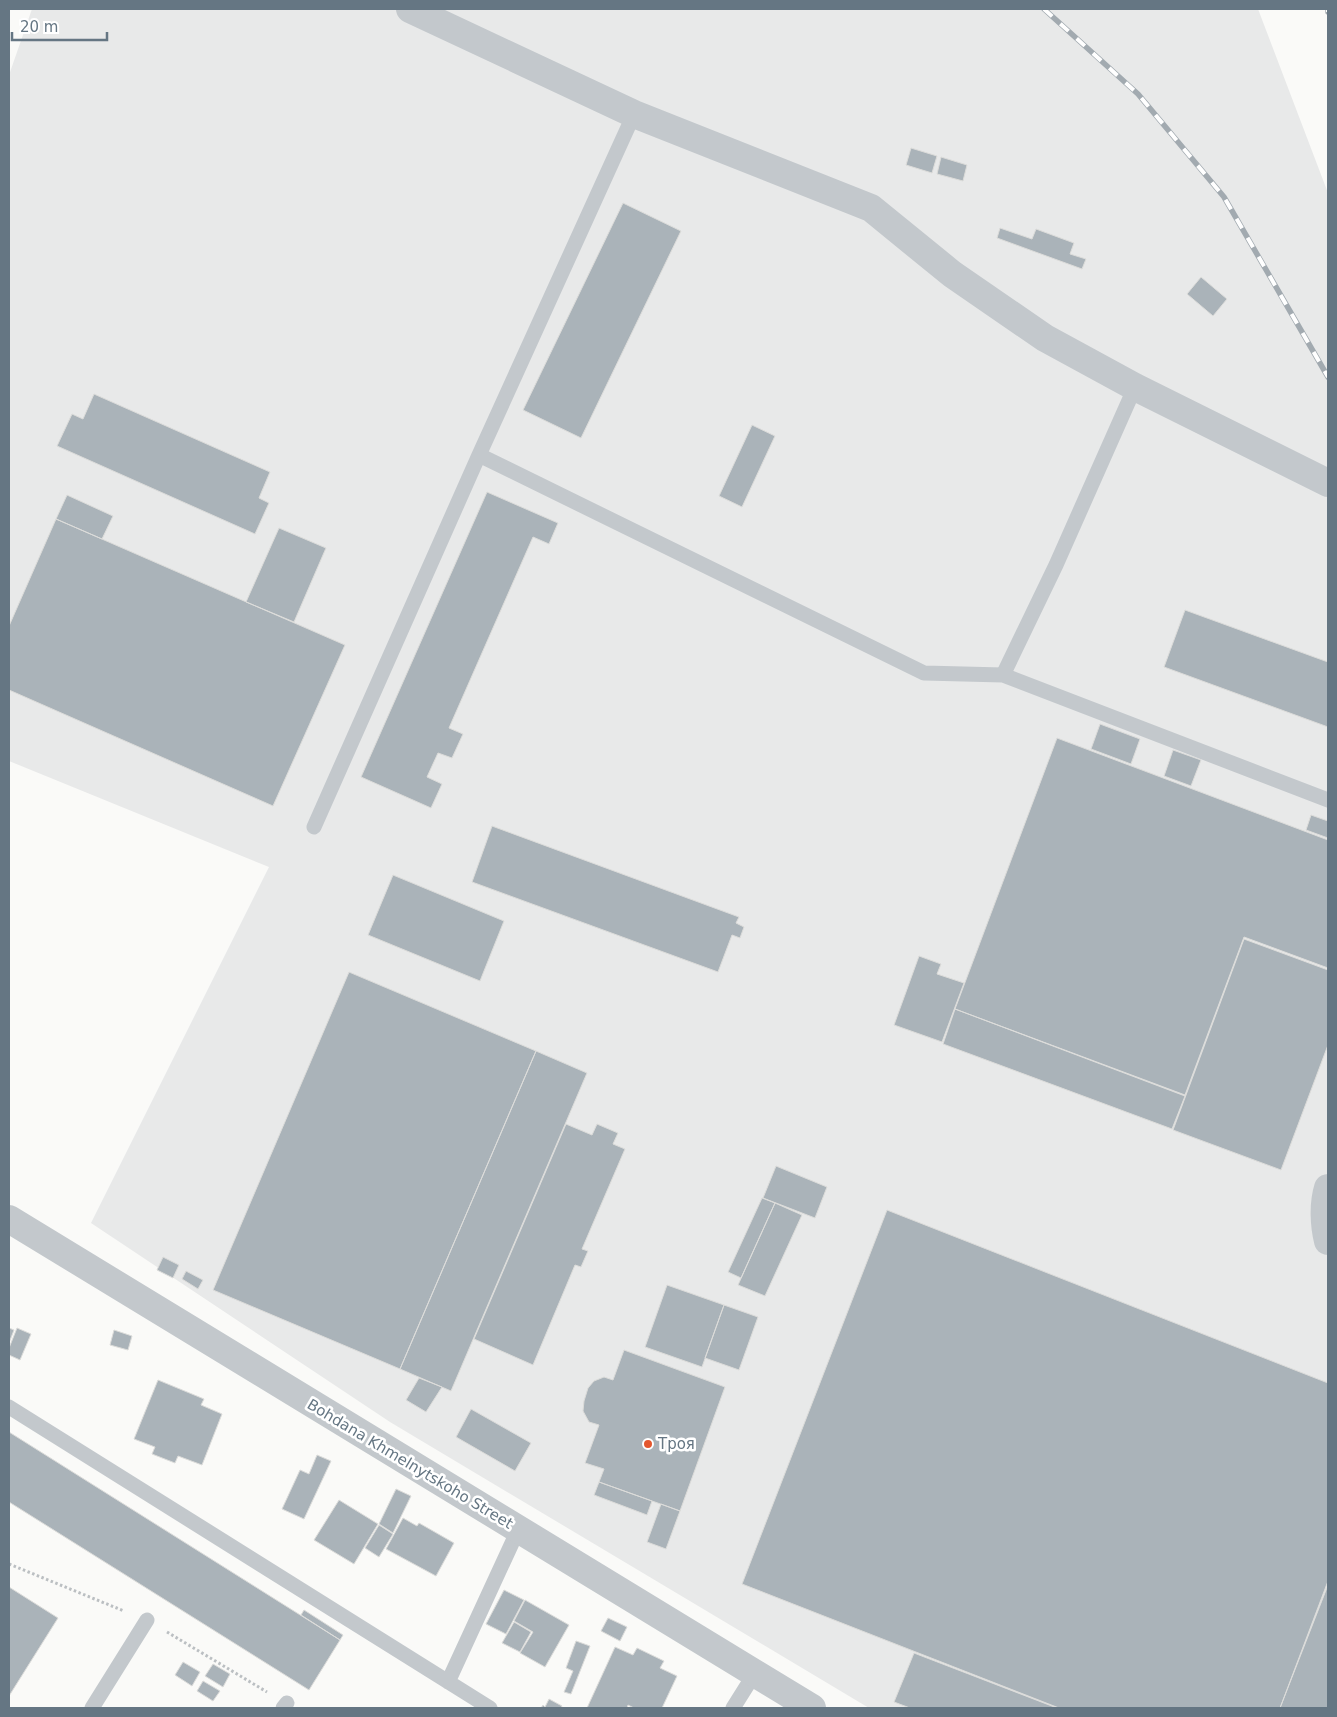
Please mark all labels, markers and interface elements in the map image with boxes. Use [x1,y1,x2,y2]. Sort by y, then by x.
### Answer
scale bar [12,10,108,42]
text: 20 m [20,18,58,36]
street label: Bohdana Khmelnytskoho Street [304,1395,516,1533]
place label: Троя [657,1435,695,1453]
marker: Троя [642,1438,654,1450]

